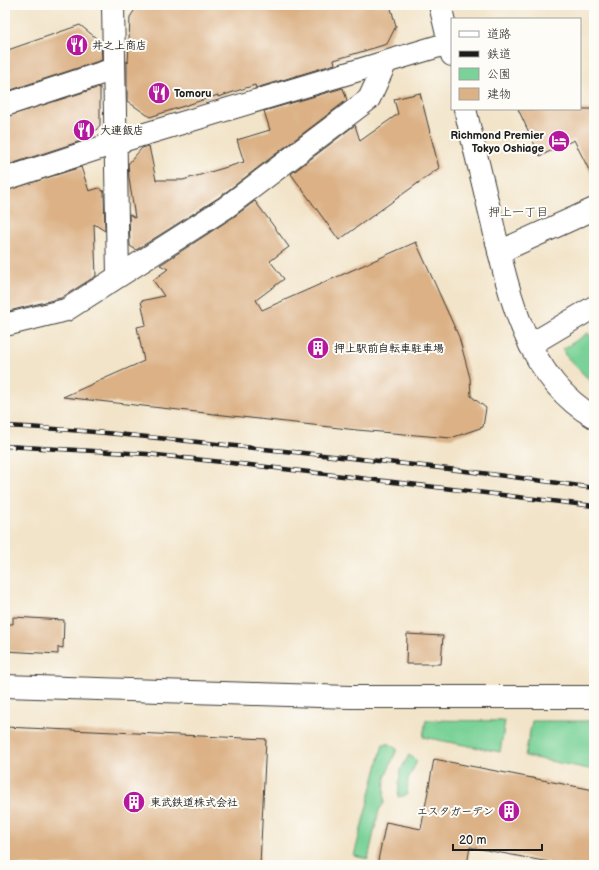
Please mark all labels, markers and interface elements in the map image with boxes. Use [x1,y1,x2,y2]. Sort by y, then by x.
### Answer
legend [451,18,581,110]
text: 道路 [487,27,511,42]
restaurant icon: 井之上商店 [64,32,90,58]
place label: 井之上商店 [92,39,147,52]
text: 鉄道 [487,47,511,62]
text: 公園 [487,67,511,82]
restaurant icon: Tomoru [146,80,172,106]
place label: Tomoru [174,87,212,100]
text: 建物 [487,87,511,102]
restaurant icon: 大連飯店 [71,117,97,143]
place label: 大連飯店 [100,124,144,137]
hotel icon: Richmond Premier Tokyo Oshiage [546,128,572,154]
place label: Richmond Premier Tokyo Oshiage [450,129,545,155]
district label: 押上一丁目 [488,205,548,220]
building icon: 押上駅前自転車駐車場 [305,335,331,361]
place label: 押上駅前自転車駐車場 [334,342,444,355]
building icon: 東武鉄道株式会社 [121,789,147,815]
place label: 東武鉄道株式会社 [150,796,238,809]
building icon: エスタガーデン [496,798,522,824]
place label: エスタガーデン [417,805,494,818]
scale bar [453,826,542,852]
text: 20 m [459,833,486,848]

